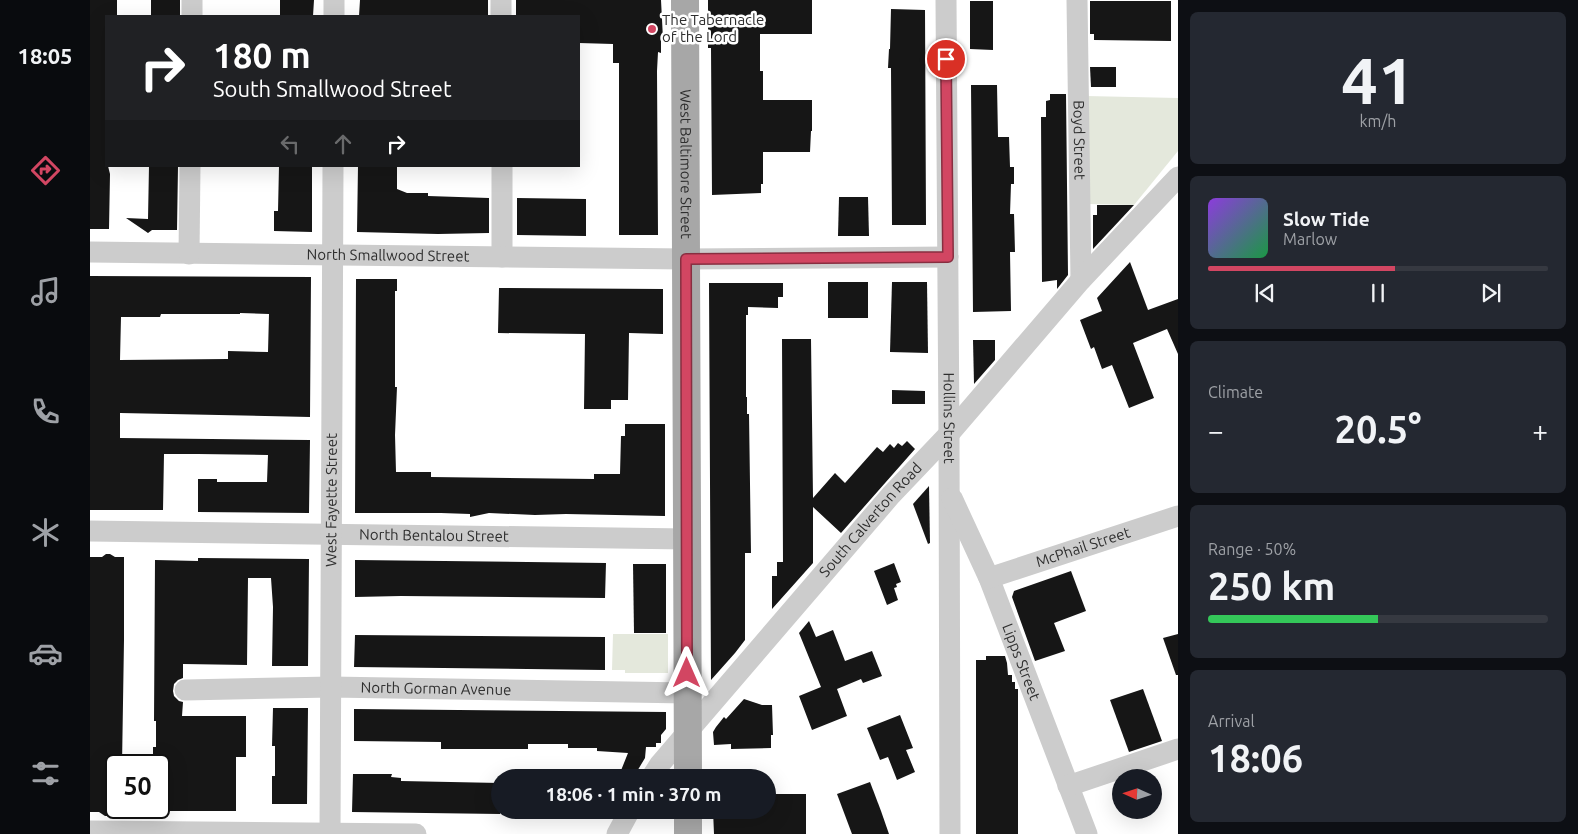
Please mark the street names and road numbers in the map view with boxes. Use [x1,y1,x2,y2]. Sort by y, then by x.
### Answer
street label: West Baltimore Street [677,89,695,239]
street label: Boyd Street [1070,100,1089,180]
street label: North Smallwood Street [306,246,470,264]
street label: Hollins Street [941,372,958,464]
street label: West Fayette Street [322,433,340,567]
street label: South Calverton Road [815,459,925,580]
street label: McPhail Street [1034,523,1132,570]
street label: North Bentalou Street [359,526,509,545]
street label: Lipps Street [999,621,1044,703]
street label: North Gorman Avenue [360,678,511,698]

